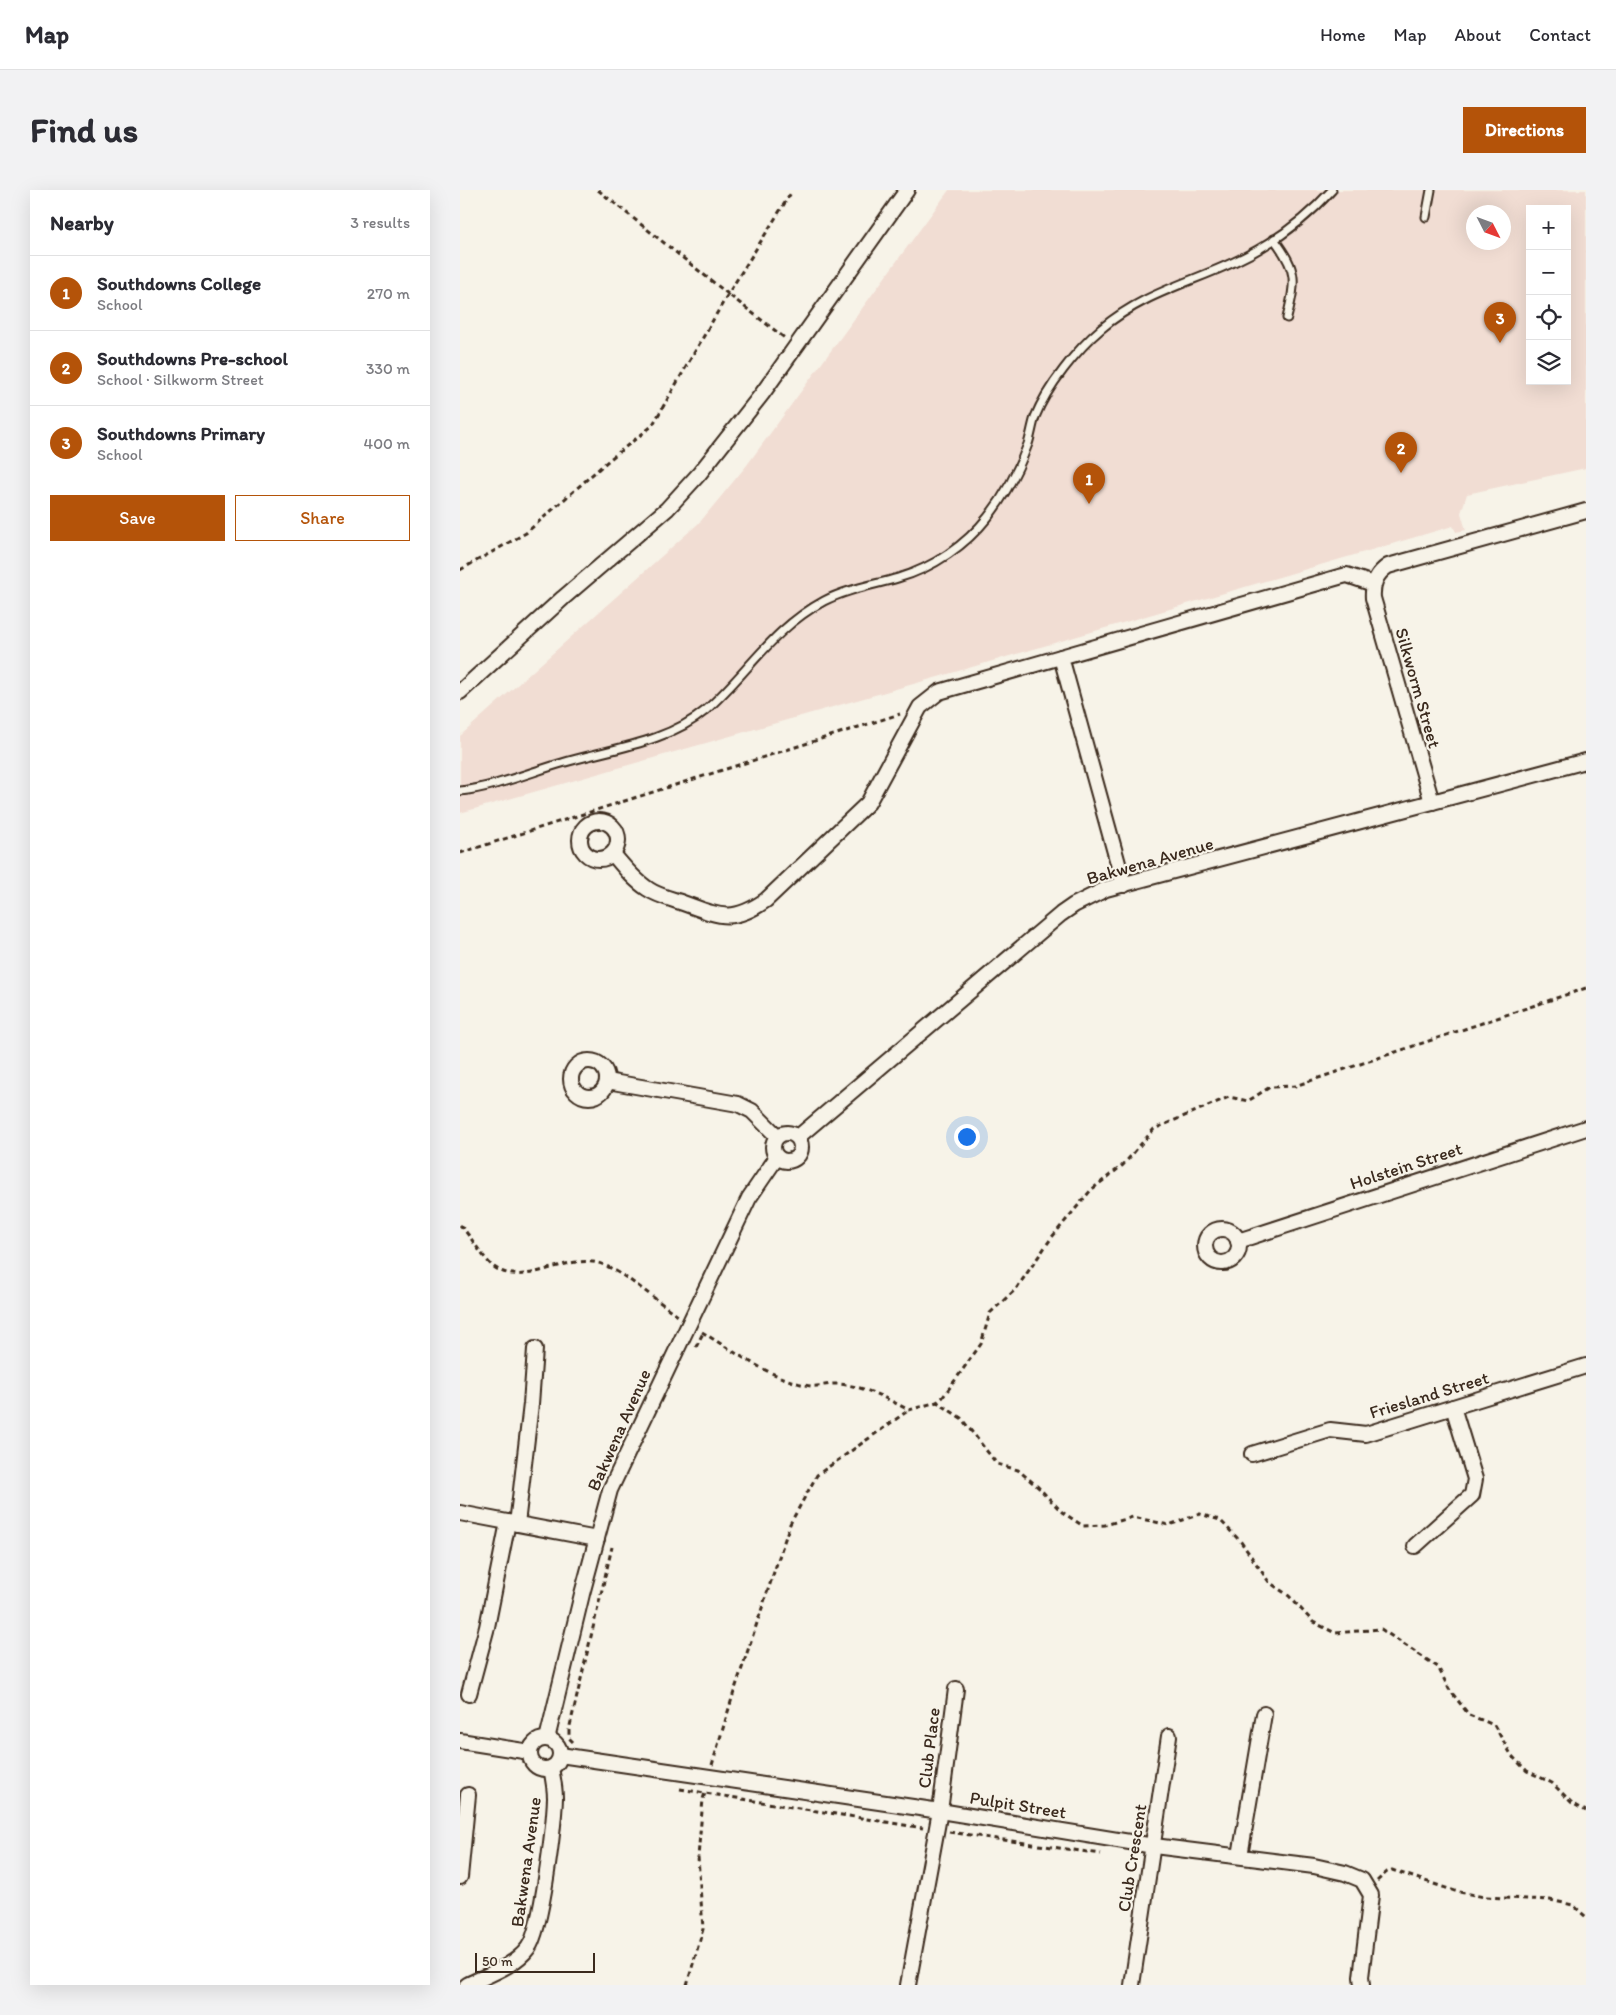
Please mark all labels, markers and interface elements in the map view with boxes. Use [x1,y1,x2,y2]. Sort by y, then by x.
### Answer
text: Map [25,20,69,49]
text: Home [1320,24,1366,46]
text: Map [1394,24,1427,46]
text: About [1455,24,1501,46]
text: Contact [1529,24,1591,46]
button: Directions [1463,107,1586,153]
text: Find us [30,109,138,151]
north arrow [1466,205,1511,250]
map controls [1526,205,1571,385]
button: + [1526,205,1571,250]
text: Nearby [50,210,114,235]
text: 3 results [350,213,410,232]
button: − [1526,250,1571,295]
text: Southdowns College [97,272,261,295]
text: 1 [62,284,70,303]
text: 270 m [367,284,410,303]
text: School [97,295,143,314]
button: locate [1526,295,1571,340]
pin: 3 [1484,302,1516,343]
button: layers [1526,340,1571,385]
text: Southdowns Pre-school [97,347,288,370]
text: 2 [62,359,70,378]
text: 330 m [366,359,410,378]
text: School · Silkworm Street [97,370,264,389]
text: Southdowns Primary [97,422,265,445]
pin: 2 [1385,432,1417,473]
text: 3 [62,434,70,453]
text: 400 m [364,434,410,453]
text: School [97,445,143,464]
pin: 1 [1073,463,1105,504]
button: Save [50,495,225,541]
button: Share [235,495,410,541]
street label: Silkworm Street [1390,625,1446,751]
street label: Bakwena Avenue [1084,832,1216,890]
your location [954,1124,980,1150]
street label: Holstein Street [1347,1137,1465,1195]
street label: Bakwena Avenue [582,1366,656,1494]
street label: Friesland Street [1367,1366,1492,1424]
street label: Club Place [913,1706,945,1790]
street label: Pulpit Street [968,1787,1068,1824]
street label: Bakwena Avenue [506,1796,546,1928]
street label: Club Crescent [1113,1802,1151,1914]
scale bar [475,1950,595,1973]
text: 50 m [482,1953,513,1970]

